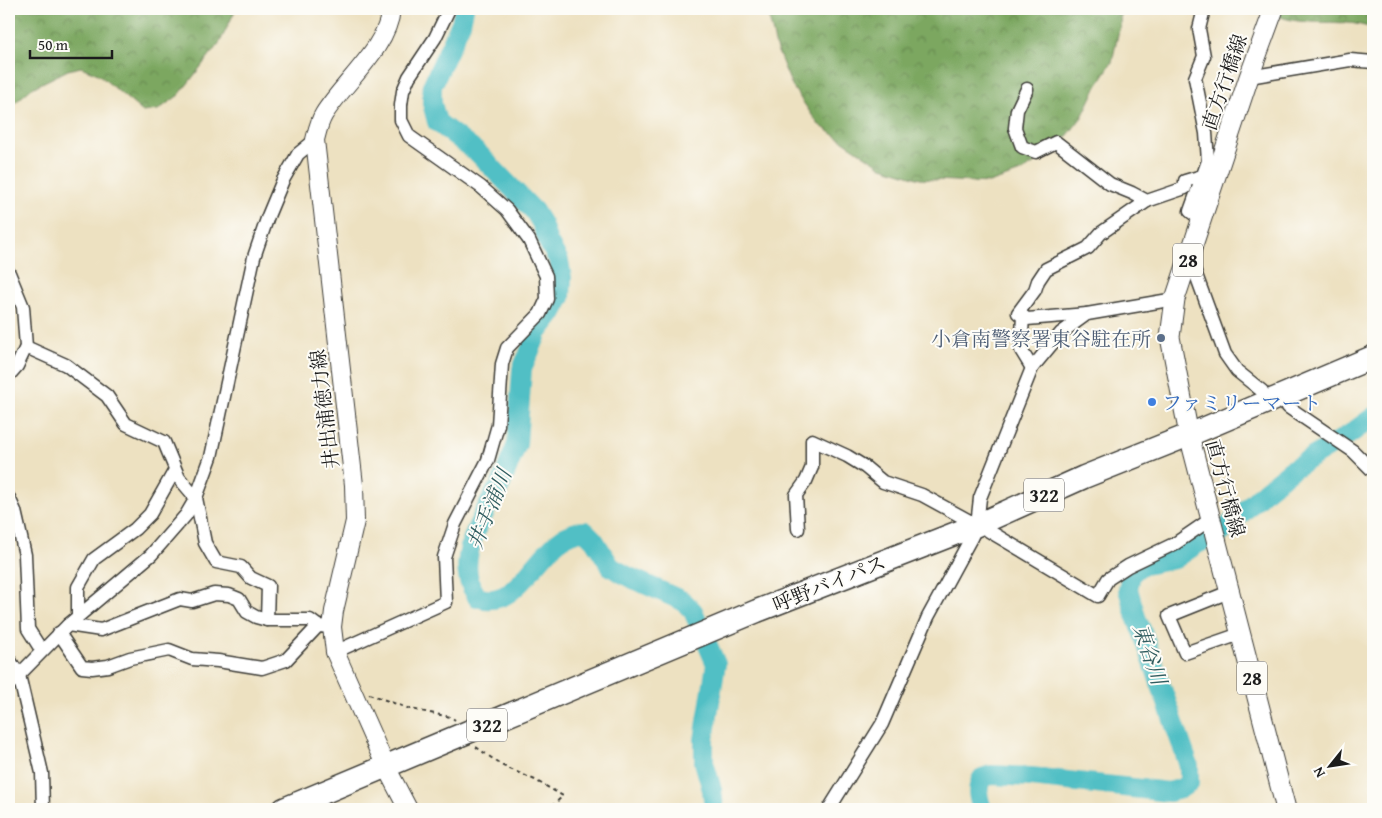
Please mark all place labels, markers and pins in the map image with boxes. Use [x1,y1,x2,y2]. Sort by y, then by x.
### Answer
place label: 小倉南警察署東谷駐在所 [931,324,1151,353]
marker: 小倉南警察署東谷駐在所 [1155,332,1167,344]
place label: ファミリーマート [1162,388,1322,417]
marker: ファミリーマート [1146,396,1158,408]

